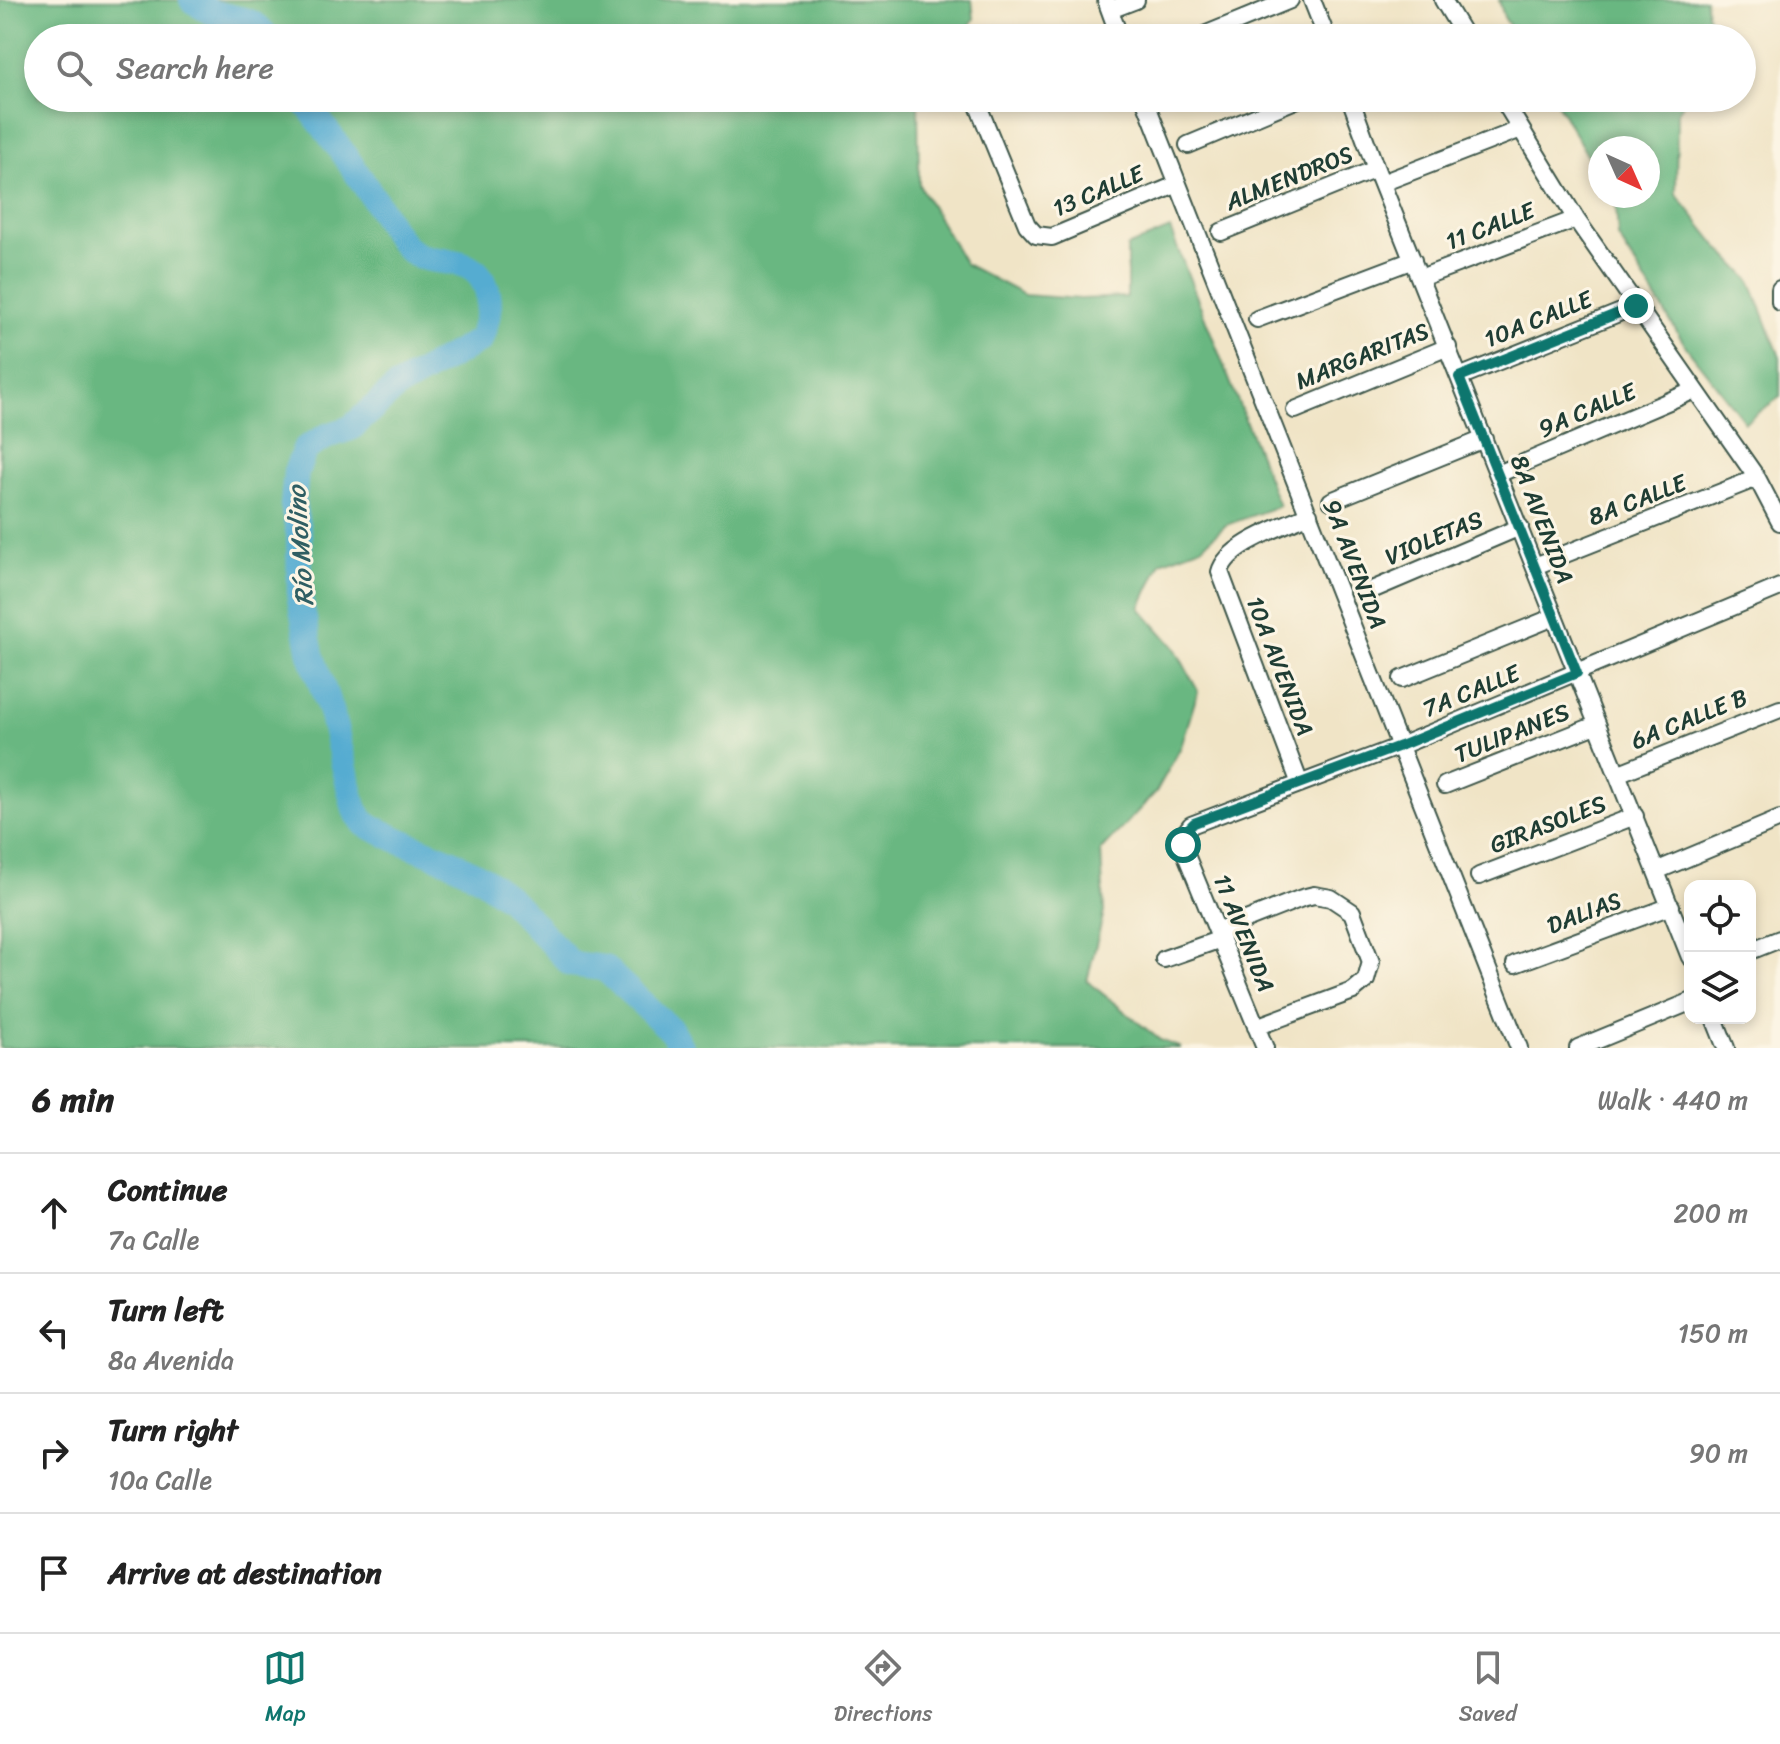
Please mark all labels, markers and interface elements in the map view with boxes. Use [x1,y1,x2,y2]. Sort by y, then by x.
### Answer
search box [24,24,1756,112]
text: Search here [116,41,274,95]
icon: search [52,46,96,90]
street label: ALMENDROS [1218,133,1360,223]
north arrow [1588,136,1660,208]
street label: 13 CALLE [1046,152,1152,229]
street label: 11 CALLE [1439,189,1543,262]
street label: 10A CALLE [1478,278,1600,360]
route end [1618,288,1654,324]
street label: MARGARITAS [1289,310,1435,402]
street label: 9A CALLE [1531,370,1644,449]
street label: 8A AVENIDA [1498,448,1586,590]
street label: 8A CALLE [1582,461,1694,538]
water label: Río Molino [273,482,327,608]
street label: 9A AVENIDA [1311,493,1399,635]
street label: VIOLETAS [1378,498,1490,578]
street label: 10A AVENIDA [1234,590,1326,742]
street label: 7A CALLE [1416,652,1528,730]
street label: 6A CALLE B [1624,676,1754,762]
street label: TULIPANES [1448,691,1576,775]
street label: GIRASOLES [1483,782,1613,866]
route start [1165,827,1201,863]
street label: 11 AVENIDA [1201,867,1287,999]
street label: DALIAS [1541,880,1628,946]
map controls [1684,880,1756,1024]
button: locate [1684,880,1756,952]
button: layers [1684,952,1756,1024]
text: 6 min [32,1070,114,1130]
text: Walk · 440 m [1598,1077,1748,1123]
text: Continue [108,1163,227,1217]
text: 200 m [1673,1190,1748,1236]
icon: ahead [32,1191,76,1235]
text: 7a Calle [108,1217,199,1263]
text: Turn left [108,1283,224,1337]
text: 150 m [1678,1310,1748,1356]
icon: left [32,1311,76,1355]
text: 8a Avenida [108,1337,234,1383]
text: Turn right [108,1403,238,1457]
text: 90 m [1689,1430,1748,1476]
icon: right [32,1431,76,1475]
text: 10a Calle [108,1457,212,1503]
text: Arrive at destination [108,1546,382,1600]
icon: arrive [32,1551,76,1595]
tab: Map [263,1646,307,1733]
tab: Directions [834,1646,932,1733]
tab: Saved [1459,1646,1517,1733]

